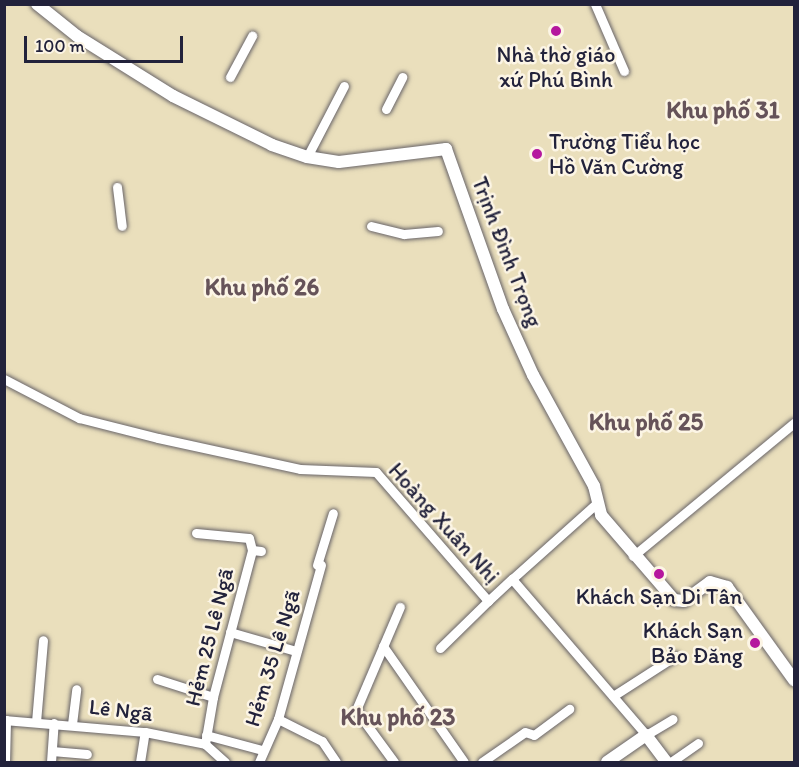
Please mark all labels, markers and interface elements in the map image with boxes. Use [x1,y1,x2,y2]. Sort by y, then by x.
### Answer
scale bar [27,24,186,62]
marker: Nhà thờ giáo xứ Phú Bình [549,24,563,38]
text: 100 m [35,35,85,57]
place label: Nhà thờ giáo xứ Phú Bình [497,41,615,92]
district label: Khu phố 31 [666,96,780,124]
place label: Trường Tiểu học Hồ Văn Cường [549,128,700,180]
marker: Trường Tiểu học Hồ Văn Cường [530,147,544,161]
street label: Trịnh Đình Trọng [467,174,547,330]
district label: Khu phố 26 [205,273,319,301]
district label: Khu phố 25 [589,408,703,436]
street label: Hoàng Xuân Nhị [383,457,505,589]
street label: Hẻm 25 Lê Ngã [179,565,239,709]
marker: Khách Sạn Di Tân [652,567,666,581]
place label: Khách Sạn Di Tân [577,584,741,610]
street label: Hẻm 35 Lê Ngã [239,586,305,730]
place label: Khách Sạn Bảo Đăng [643,617,743,668]
marker: Khách Sạn Bảo Đăng [748,636,762,650]
street label: Lê Ngã [88,693,154,727]
district label: Khu phố 23 [340,703,456,731]

